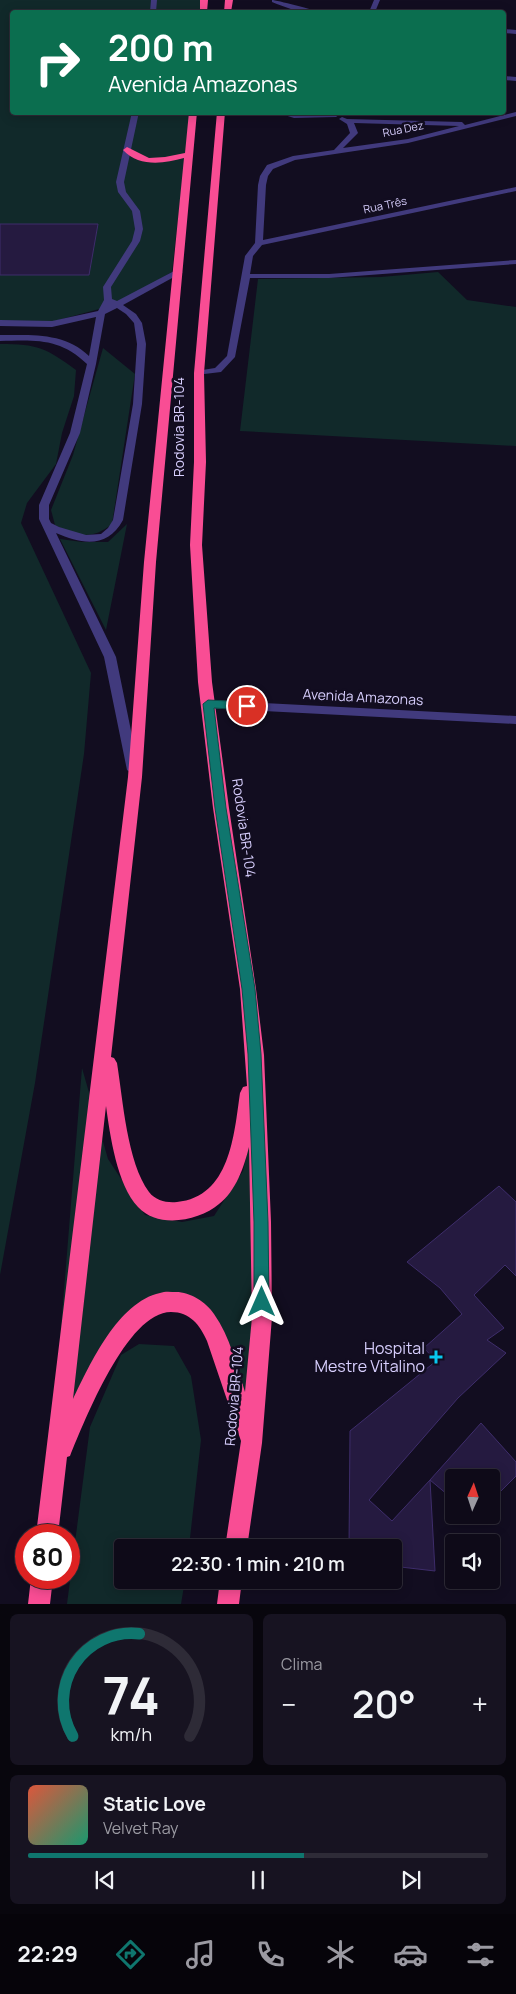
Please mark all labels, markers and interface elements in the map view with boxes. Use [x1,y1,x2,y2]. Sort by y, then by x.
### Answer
text: 200 m [108,24,213,72]
icon: right [25,30,90,95]
text: Avenida Amazonas [108,69,298,99]
street label: Rua Dez [381,117,425,140]
street label: Rua Três [362,193,408,216]
street label: Rodovia BR-104 [169,377,188,477]
street label: Avenida Amazonas [302,684,424,709]
pin [226,685,268,727]
icon: arrive [233,692,261,720]
street label: Rodovia BR-104 [228,777,261,879]
position arrow [235,1275,287,1327]
place label: Hospital Mestre Vitalino [314,1337,425,1377]
street label: Rodovia BR-104 [220,1345,247,1447]
marker: Hospital Mestre Vitalino [429,1350,443,1364]
north arrow [445,1469,500,1524]
map controls [445,1469,500,1589]
speed limit sign: 80 [15,1524,80,1589]
button: sound [445,1534,500,1589]
text: 22:30 · 1 min · 210 m [171,1551,345,1577]
text: Clima [281,1653,322,1675]
text: 74 [103,1660,160,1731]
text: 20° [352,1677,416,1729]
text: − [281,1685,296,1723]
text: + [472,1685,488,1723]
text: km/h [111,1722,152,1746]
text: Static Love [103,1791,206,1817]
text: Velvet Ray [103,1817,179,1839]
icon: previous [91,1866,119,1894]
icon: pause [244,1866,272,1894]
icon: next [397,1866,425,1894]
icon: directions [113,1937,148,1972]
icon: music [183,1937,218,1972]
icon: phone [253,1937,288,1972]
icon: climate [323,1937,358,1972]
icon: car [393,1937,428,1972]
icon: filters [463,1937,498,1972]
text: 22:29 [18,1939,78,1969]

